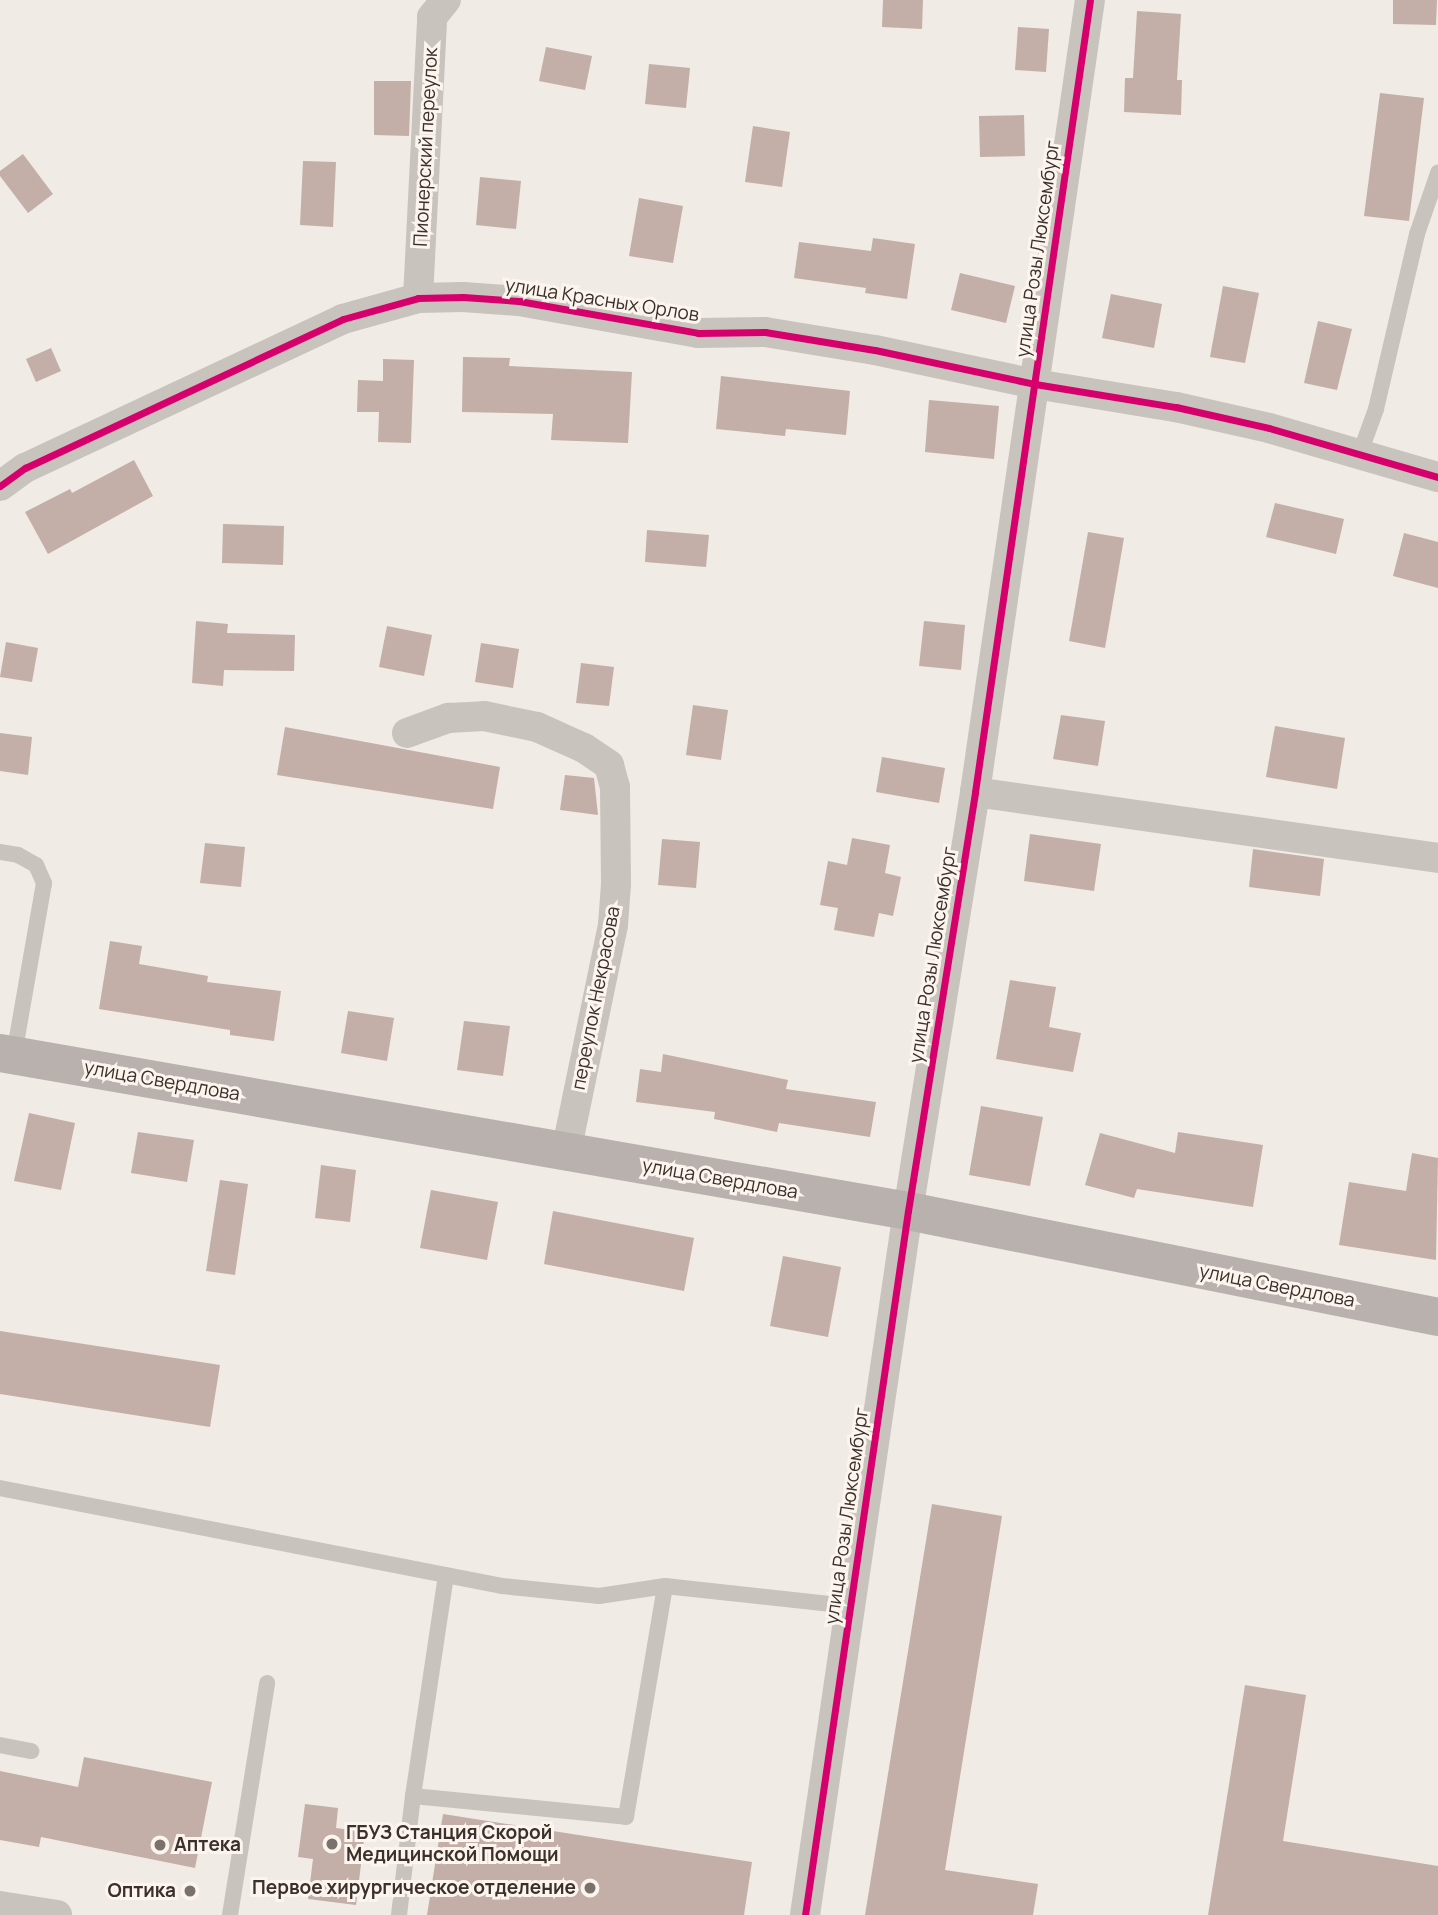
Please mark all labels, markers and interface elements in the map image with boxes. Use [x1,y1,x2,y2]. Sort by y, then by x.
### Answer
street label: Пионерский переулок [409,47,443,247]
street label: улица Розы Люксембург [1011,139,1065,359]
street label: улица Красных Орлов [503,273,701,327]
street label: улица Розы Люксембург [905,845,961,1065]
street label: переулок Некрасова [567,904,625,1092]
street label: улица Свердлова [82,1056,242,1106]
street label: улица Свердлова [640,1154,800,1204]
street label: улица Свердлова [1197,1260,1357,1312]
street label: улица Розы Люксембург [820,1406,874,1626]
place label: ГБУЗ Станция Скорой Медицинской Помощи [346,1822,558,1866]
place label: Аптека [174,1834,241,1856]
marker: ГБУЗ Станция Скорой Медицинской Помощи [324,1836,340,1852]
marker: Аптека [152,1837,168,1853]
place label: Первое хирургическое отделение [252,1877,576,1899]
place label: Оптика [107,1880,176,1902]
marker: Первое хирургическое отделение [582,1880,598,1896]
marker: Оптика [182,1883,198,1899]

